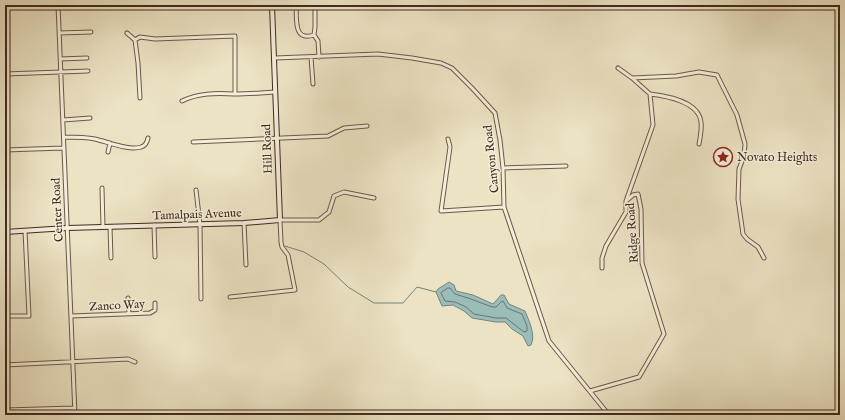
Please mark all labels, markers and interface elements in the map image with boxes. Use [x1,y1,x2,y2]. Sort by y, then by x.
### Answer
street label: Hill Road [259,123,276,174]
street label: Canyon Road [480,124,503,194]
place icon: Novato Heights [712,146,734,168]
place label: Novato Heights [737,150,817,165]
street label: Center Road [48,177,67,242]
street label: Ridge Road [623,202,642,264]
street label: Tamalpais Avenue [152,205,242,225]
street label: Zanco Way [89,297,145,314]

